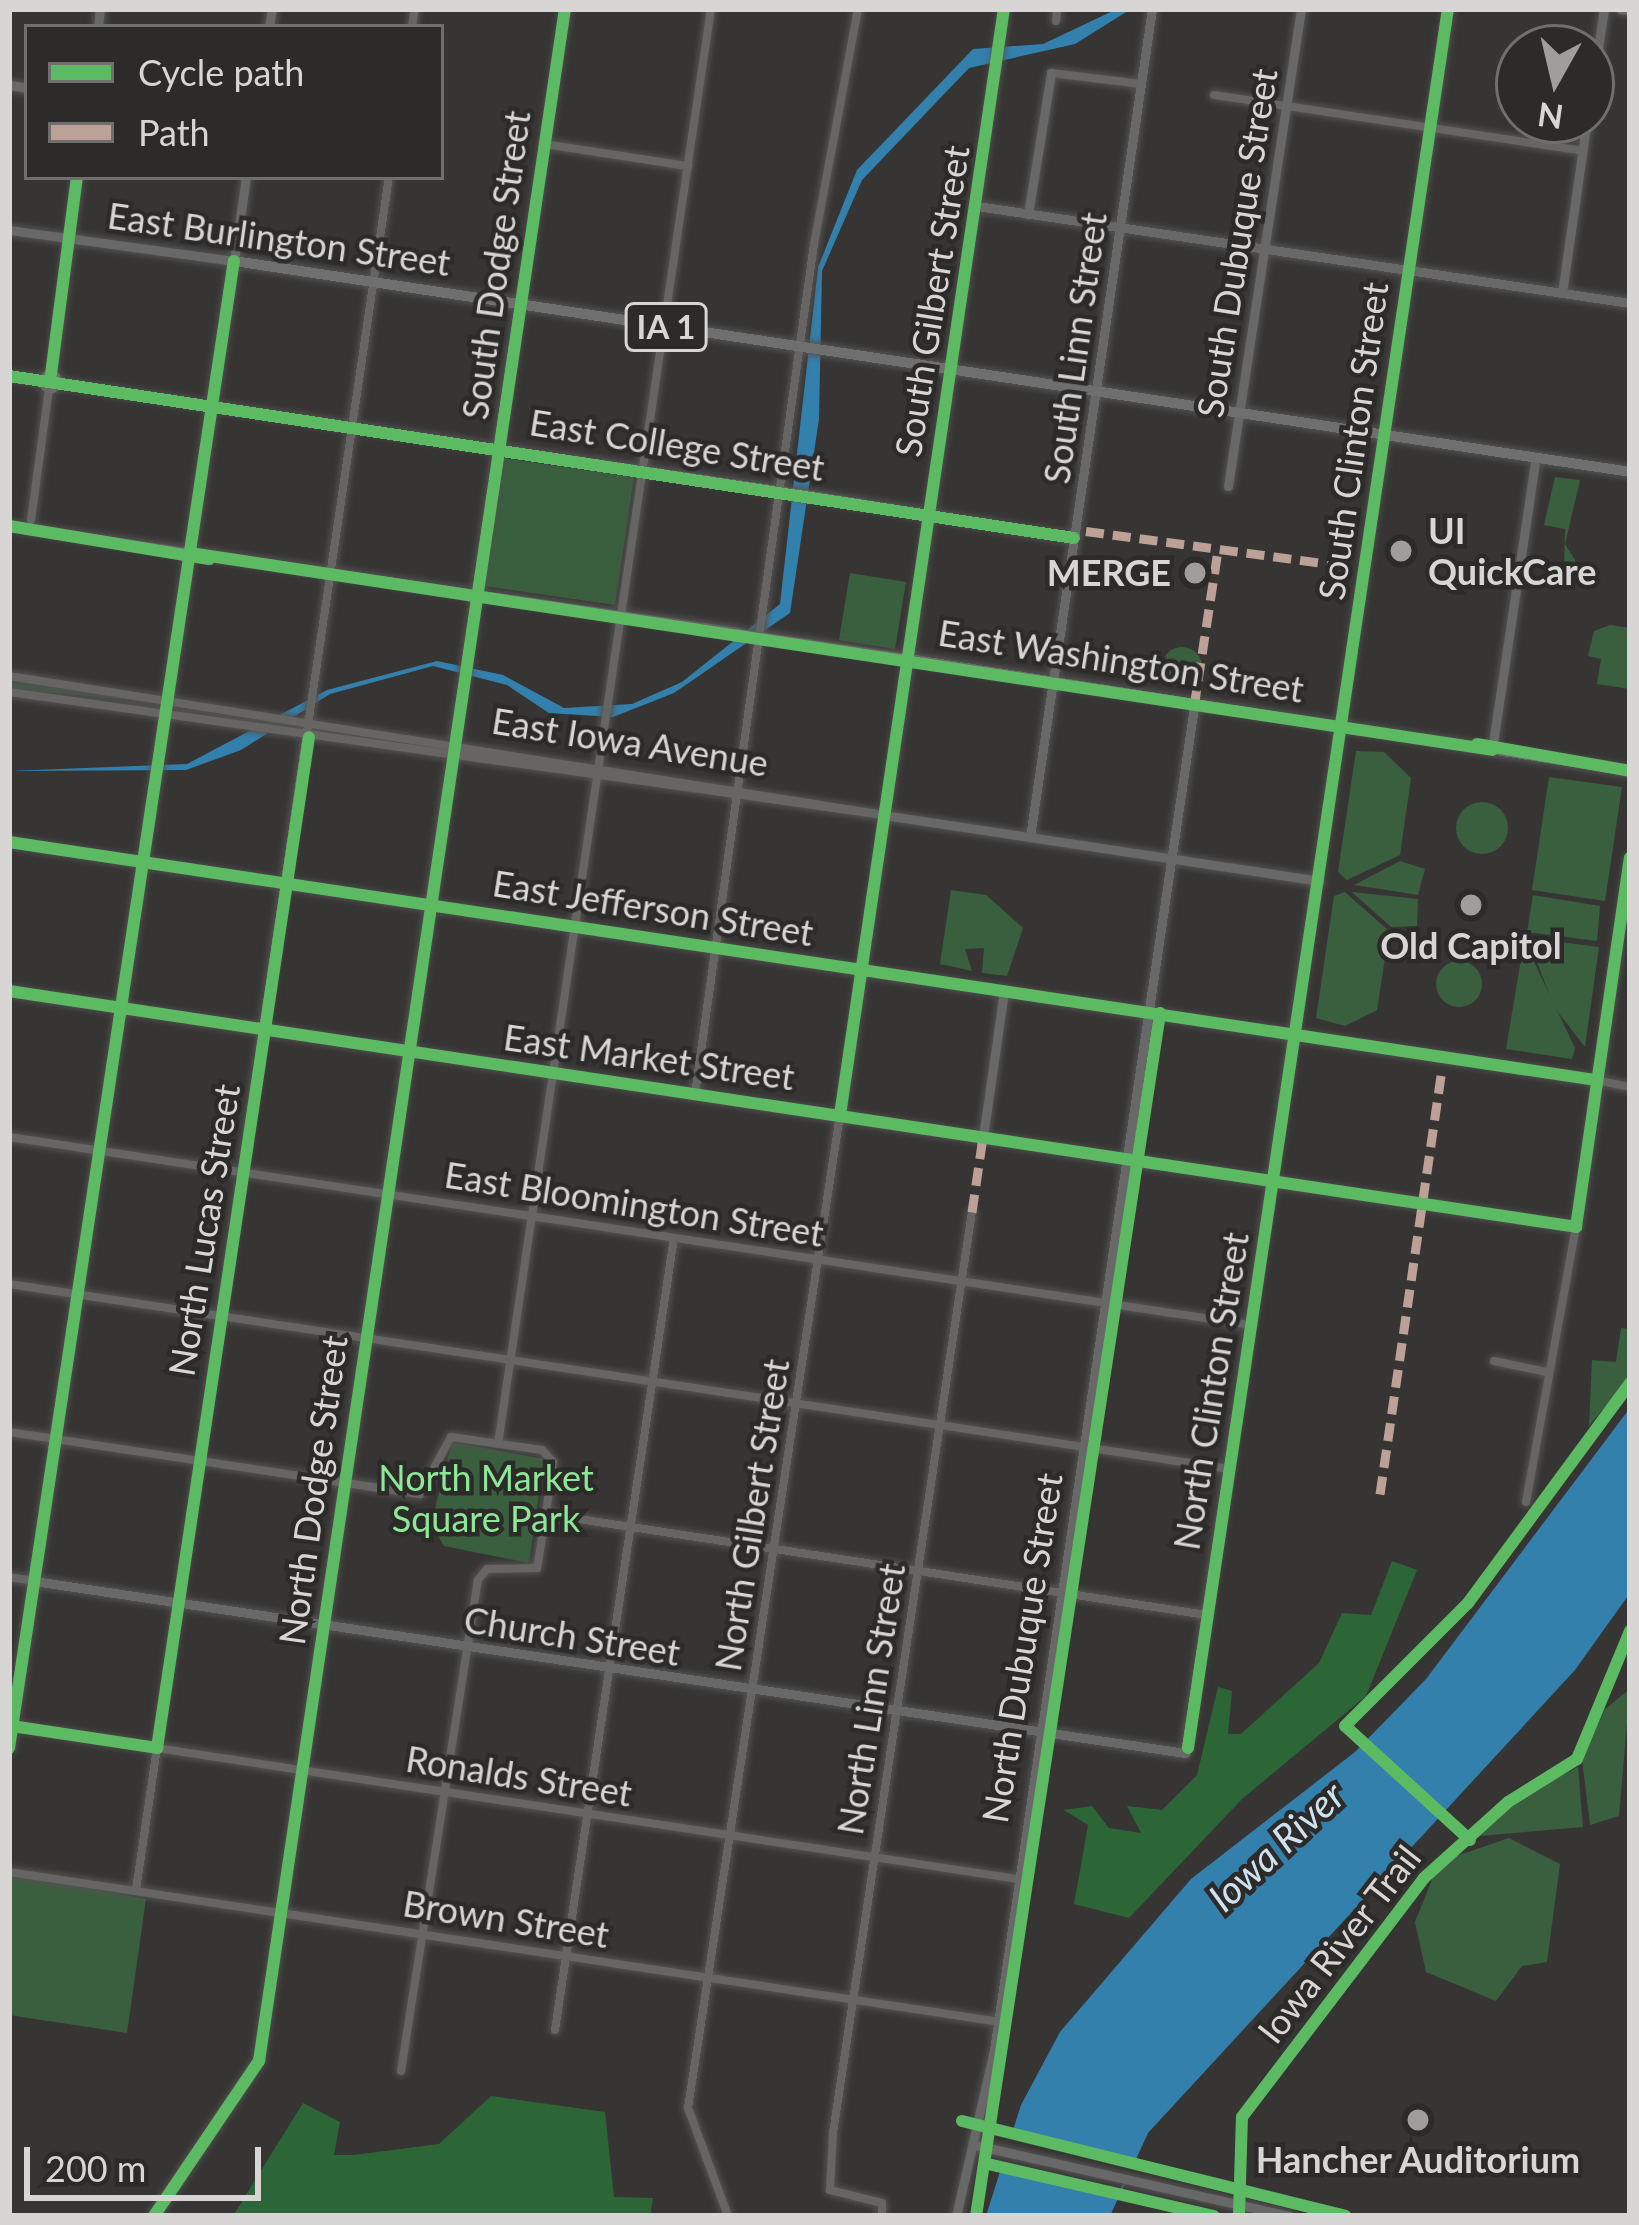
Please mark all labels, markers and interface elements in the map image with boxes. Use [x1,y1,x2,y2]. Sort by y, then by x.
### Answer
legend [24,24,444,180]
north arrow [1495,24,1615,144]
text: Cycle path [138,50,304,94]
street label: South Dubuque Street [1188,65,1286,421]
text: N [1535,95,1566,138]
street label: South Dodge Street [453,108,539,422]
text: Path [138,110,210,154]
street label: South Gilbert Street [886,142,978,460]
street label: East Burlington Street [105,194,453,284]
street label: South Linn Street [1035,210,1115,486]
street label: South Clinton Street [1309,279,1397,603]
road number: IA 1 [624,300,708,354]
street label: East College Street [527,400,827,490]
place label: UI QuickCare [1428,508,1596,593]
marker: UI QuickCare [1385,535,1417,567]
place label: MERGE [1047,551,1171,595]
marker: MERGE [1182,560,1208,586]
street label: East Washington Street [935,611,1307,711]
street label: East Iowa Avenue [488,699,772,785]
street label: East Jefferson Street [489,861,817,955]
marker: Old Capitol [1458,892,1484,918]
place label: Old Capitol [1380,924,1562,968]
street label: East Market Street [501,1015,797,1099]
street label: North Lucas Street [160,1081,248,1379]
street label: East Bloomington Street [442,1153,826,1255]
street label: North Clinton Street [1165,1229,1257,1553]
street label: North Dodge Street [270,1333,356,1647]
street label: North Gilbert Street [706,1356,798,1674]
park label: North Market Square Park [378,1455,594,1540]
street label: North Dubuque Street [973,1470,1071,1826]
street label: North Linn Street [828,1560,914,1838]
street label: Church Street [461,1598,683,1674]
street label: Ronalds Street [403,1737,635,1815]
water label: Iowa River [1199,1772,1353,1920]
street label: Iowa River Trail [1248,1836,1430,2052]
street label: Brown Street [400,1881,612,1957]
marker: Hancher Auditorium [1405,2107,1431,2133]
scale bar [30,2123,267,2197]
place label: Hancher Auditorium [1255,2138,1581,2182]
text: 200 m [45,2146,146,2190]

